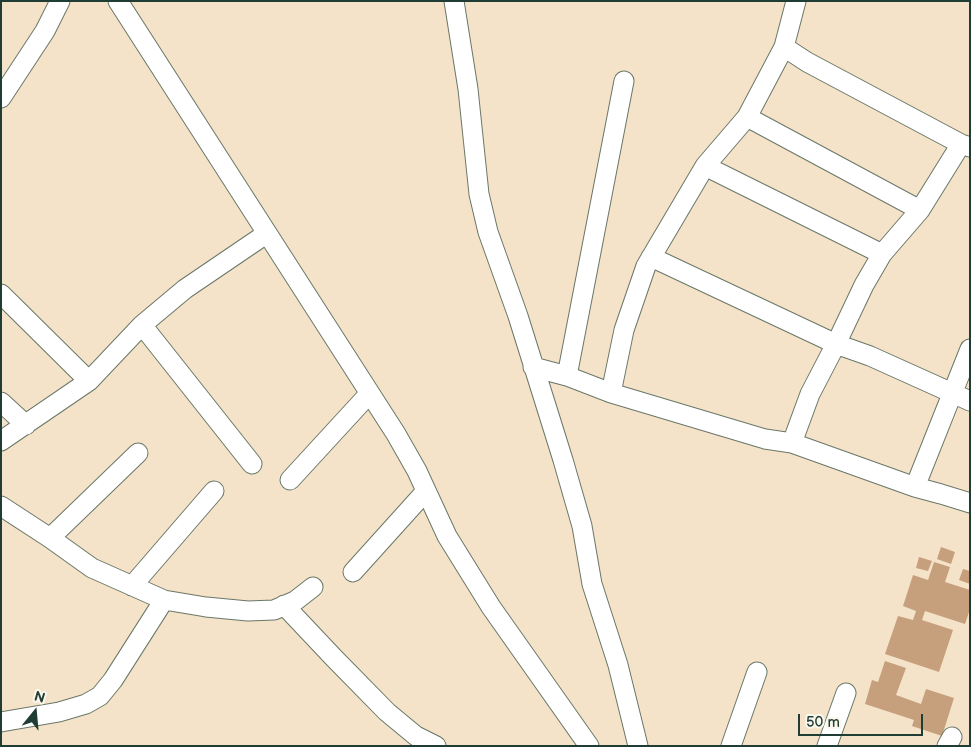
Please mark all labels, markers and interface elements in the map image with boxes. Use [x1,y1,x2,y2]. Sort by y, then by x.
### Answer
north arrow [10,687,60,737]
text: N [32,688,47,707]
scale bar [801,704,926,736]
text: 50 m [806,713,840,732]

